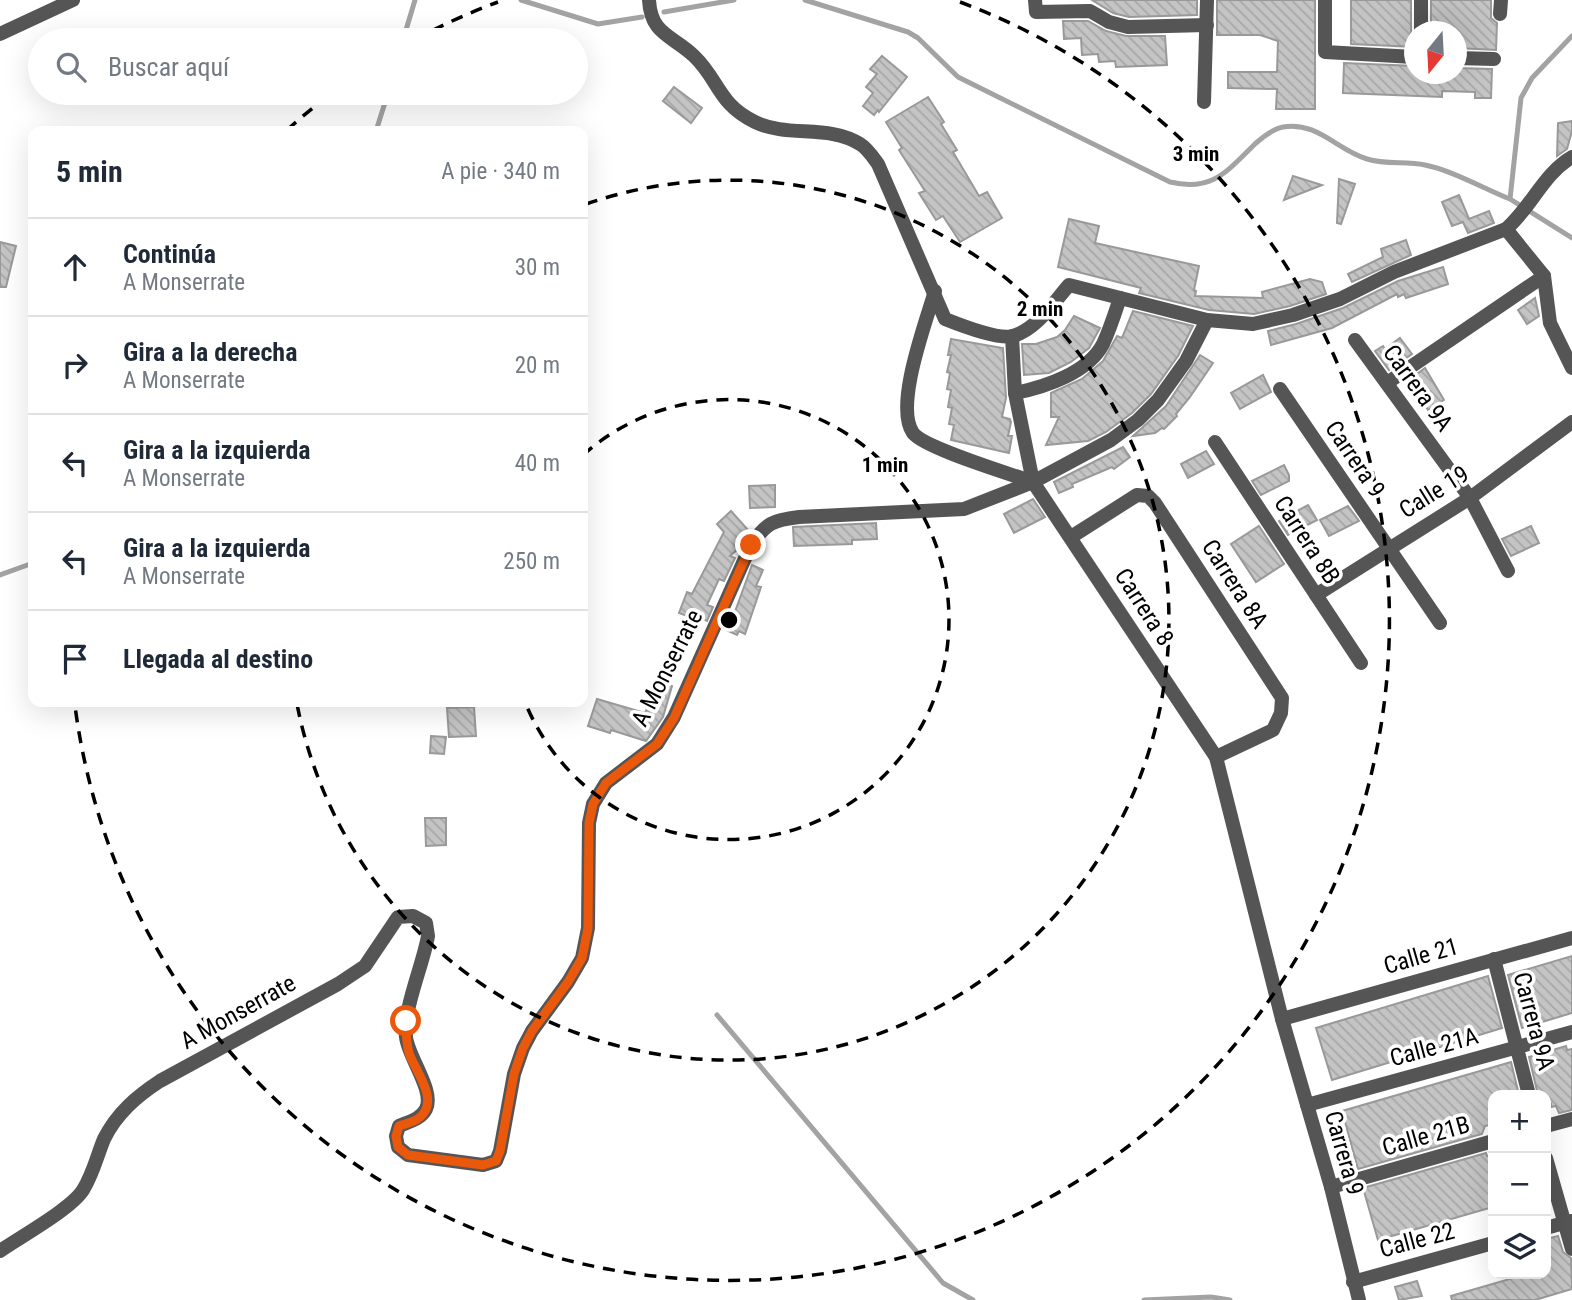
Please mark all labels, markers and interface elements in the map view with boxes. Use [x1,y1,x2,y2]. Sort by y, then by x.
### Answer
north arrow [1404,21,1467,84]
search box [28,28,588,105]
icon: search [52,48,90,86]
text: Buscar aquí [108,52,229,82]
text: 3 min [1173,142,1219,166]
text: 5 min [56,154,123,189]
text: A pie · 340 m [441,158,560,185]
text: Continúa [123,239,216,269]
icon: ahead [56,248,94,286]
text: 30 m [515,254,560,281]
text: A Monserrate [123,269,245,296]
text: 2 min [1017,297,1063,321]
text: Gira a la derecha [123,337,297,367]
street label: Carrera 9A [1377,339,1459,437]
icon: right [56,346,94,384]
text: 20 m [515,352,560,379]
text: A Monserrate [123,367,245,394]
street label: Carrera 9 [1319,415,1391,503]
text: Gira a la izquierda [123,435,311,465]
icon: left [56,444,94,482]
text: 40 m [515,450,560,477]
text: 1 min [862,453,908,477]
street label: Calle 19 [1394,460,1474,524]
text: A Monserrate [123,465,245,492]
street label: Carrera 8B [1268,491,1346,589]
route end [735,529,766,560]
text: Gira a la izquierda [123,533,311,563]
street label: Carrera 8A [1196,534,1274,634]
icon: left [56,542,94,580]
text: 250 m [503,548,560,575]
text: A Monserrate [123,563,245,590]
street label: Carrera 8 [1109,563,1179,651]
street label: A Monserrate [626,605,708,731]
centre of rings [717,608,741,632]
icon: arrive [56,640,94,678]
text: Llegada al destino [123,644,313,674]
street label: Calle 21 [1380,932,1462,980]
street label: A Monserrate [176,969,300,1055]
street label: Carrera 9A [1507,969,1561,1073]
route start [390,1005,421,1036]
street label: Calle 21A [1387,1022,1481,1072]
map controls [1488,1090,1551,1279]
button: + [1488,1090,1551,1153]
street label: Carrera 9 [1319,1108,1369,1198]
street label: Calle 21B [1379,1110,1473,1162]
button: − [1488,1153,1551,1216]
button: layers [1488,1216,1551,1279]
street label: Calle 22 [1376,1217,1458,1263]

